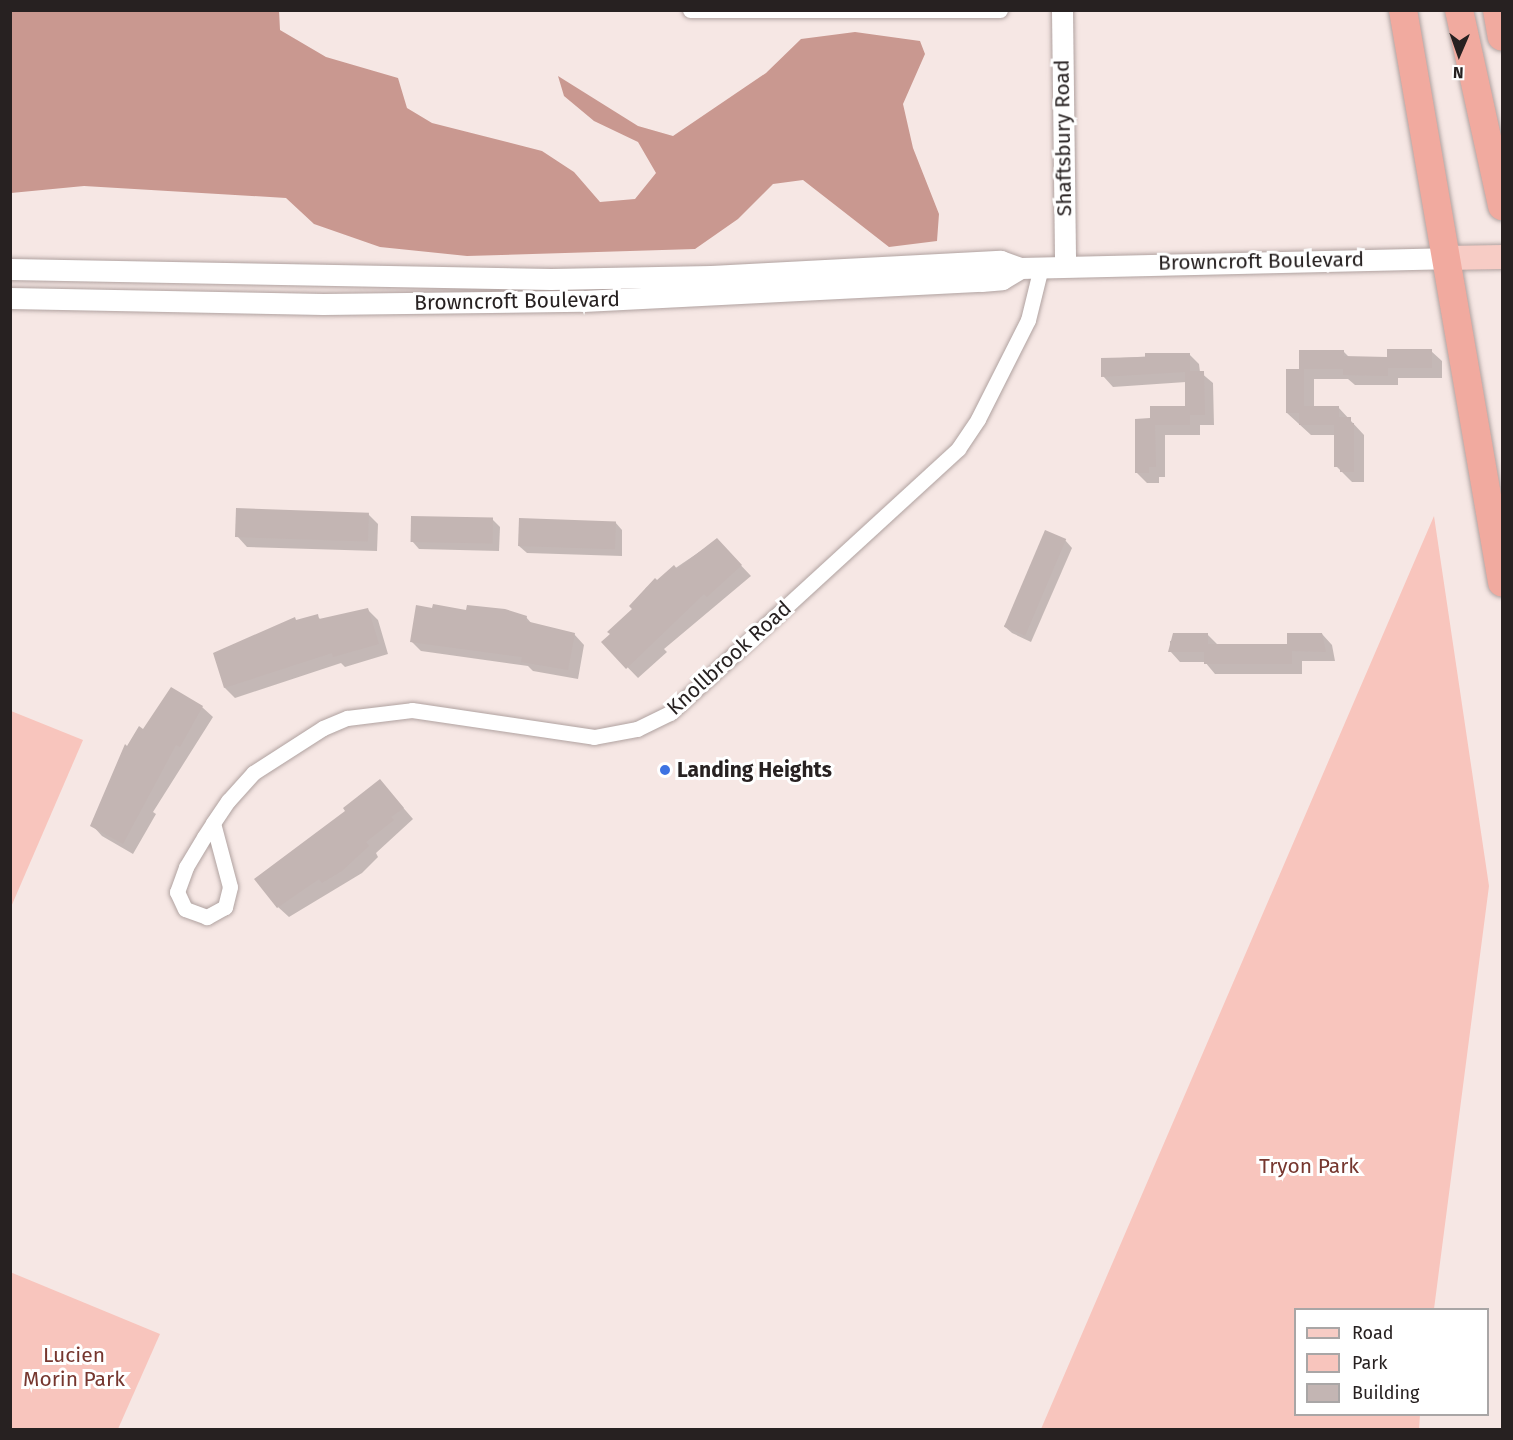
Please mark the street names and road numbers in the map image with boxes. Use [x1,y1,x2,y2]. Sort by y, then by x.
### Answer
street label: Shaftsbury Road [1049,59,1077,217]
street label: Browncroft Boulevard [1158,247,1364,275]
street label: Browncroft Boulevard [414,287,620,315]
street label: Knollbrook Road [662,596,796,720]

